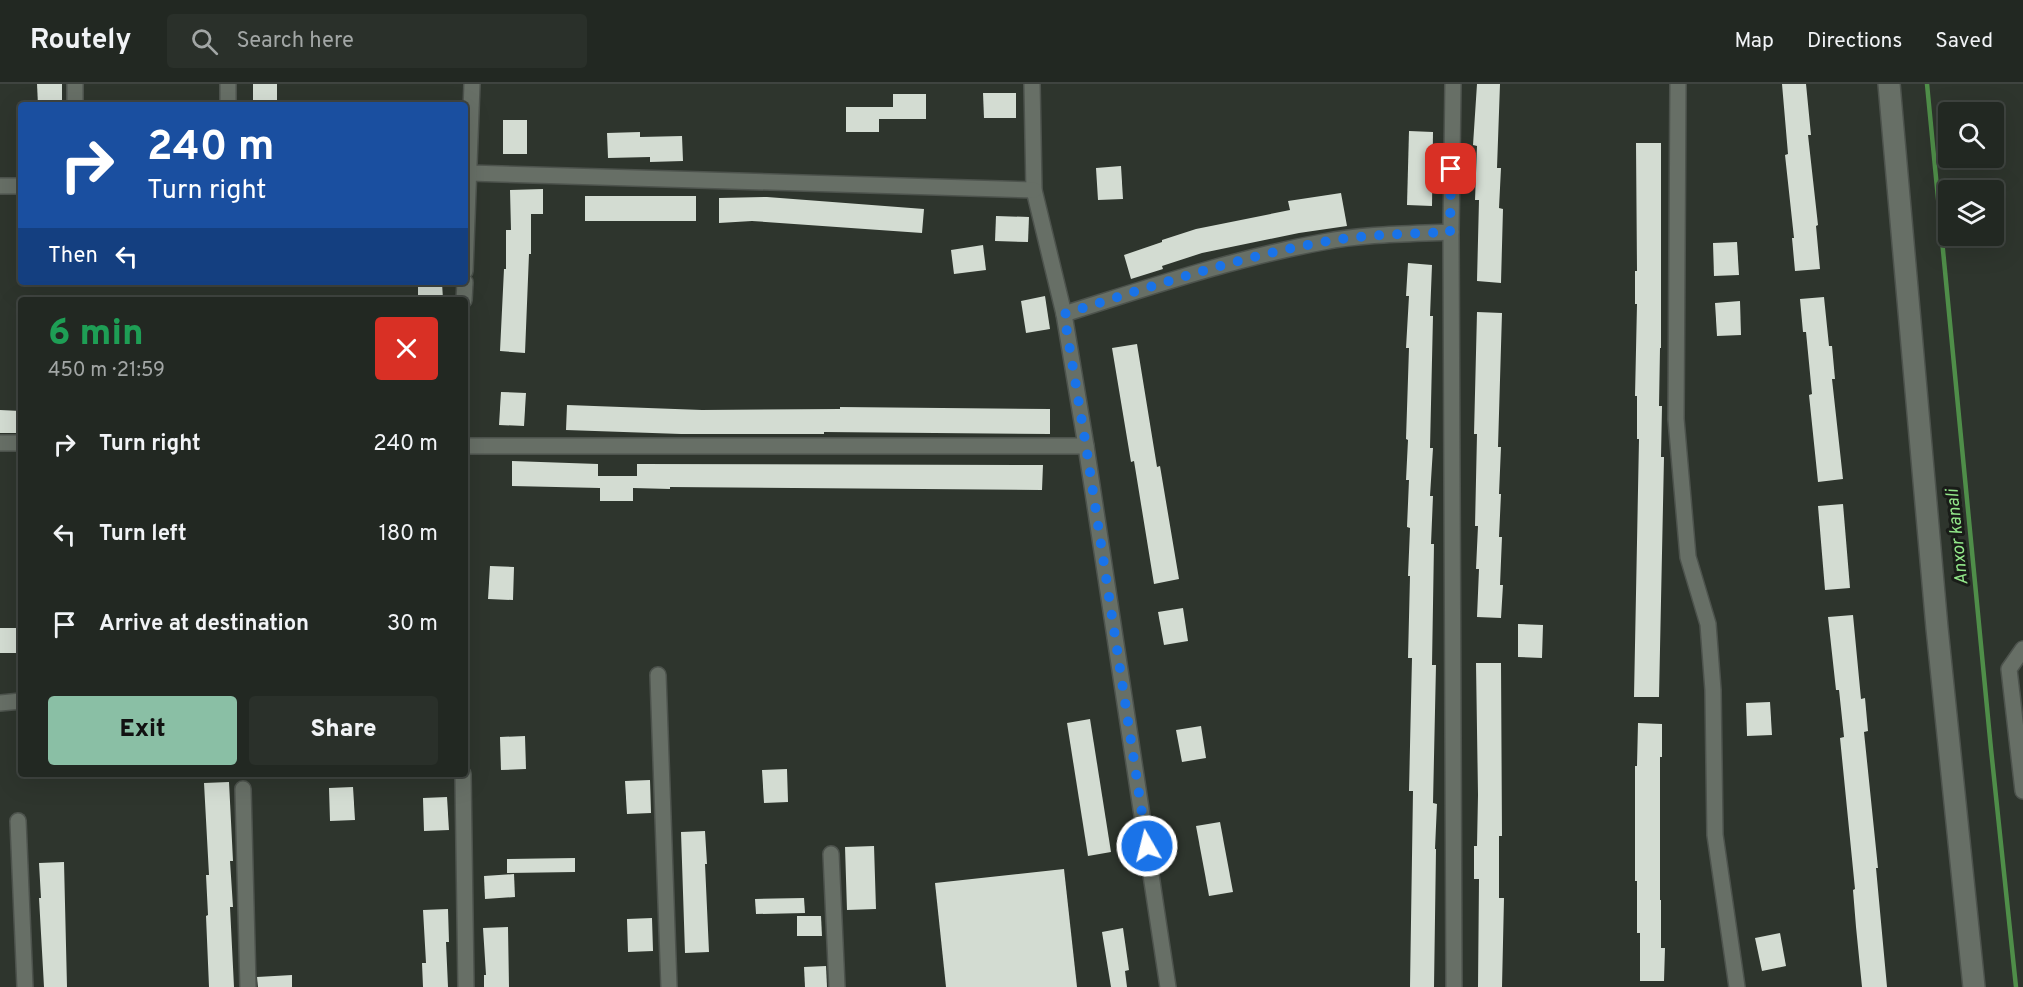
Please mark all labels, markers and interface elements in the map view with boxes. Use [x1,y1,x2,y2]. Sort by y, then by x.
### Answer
search box [167,14,587,68]
text: Routely [30,23,131,59]
icon: search [188,25,221,58]
text: Search here [236,28,354,55]
text: Map [1734,28,1774,55]
text: Directions [1807,28,1902,55]
text: Saved [1935,28,1993,55]
map controls [1938,102,2004,246]
button: search [1938,102,2004,168]
text: 240 m [147,122,275,175]
icon: right [48,126,126,204]
pin [1425,143,1476,194]
icon: arrive [1434,152,1467,185]
text: Turn right [147,174,266,208]
button: layers [1938,180,2004,246]
icon: left [110,240,143,273]
text: Then [48,243,98,270]
text: 6 min [48,312,144,358]
button: close [375,317,438,380]
text: 450 m · 21:59 [48,358,165,384]
icon: right [48,428,81,461]
text: Turn right [99,431,201,458]
text: 240 m [373,431,438,458]
water label: Anxor kanali [1941,486,1974,586]
icon: left [48,518,81,551]
text: Turn left [99,521,187,548]
text: 180 m [379,521,438,548]
icon: arrive [48,608,81,641]
text: Arrive at destination [99,611,309,638]
text: 30 m [387,611,438,638]
button: Exit [48,696,237,765]
button: Share [249,696,438,765]
position arrow [1115,814,1179,878]

